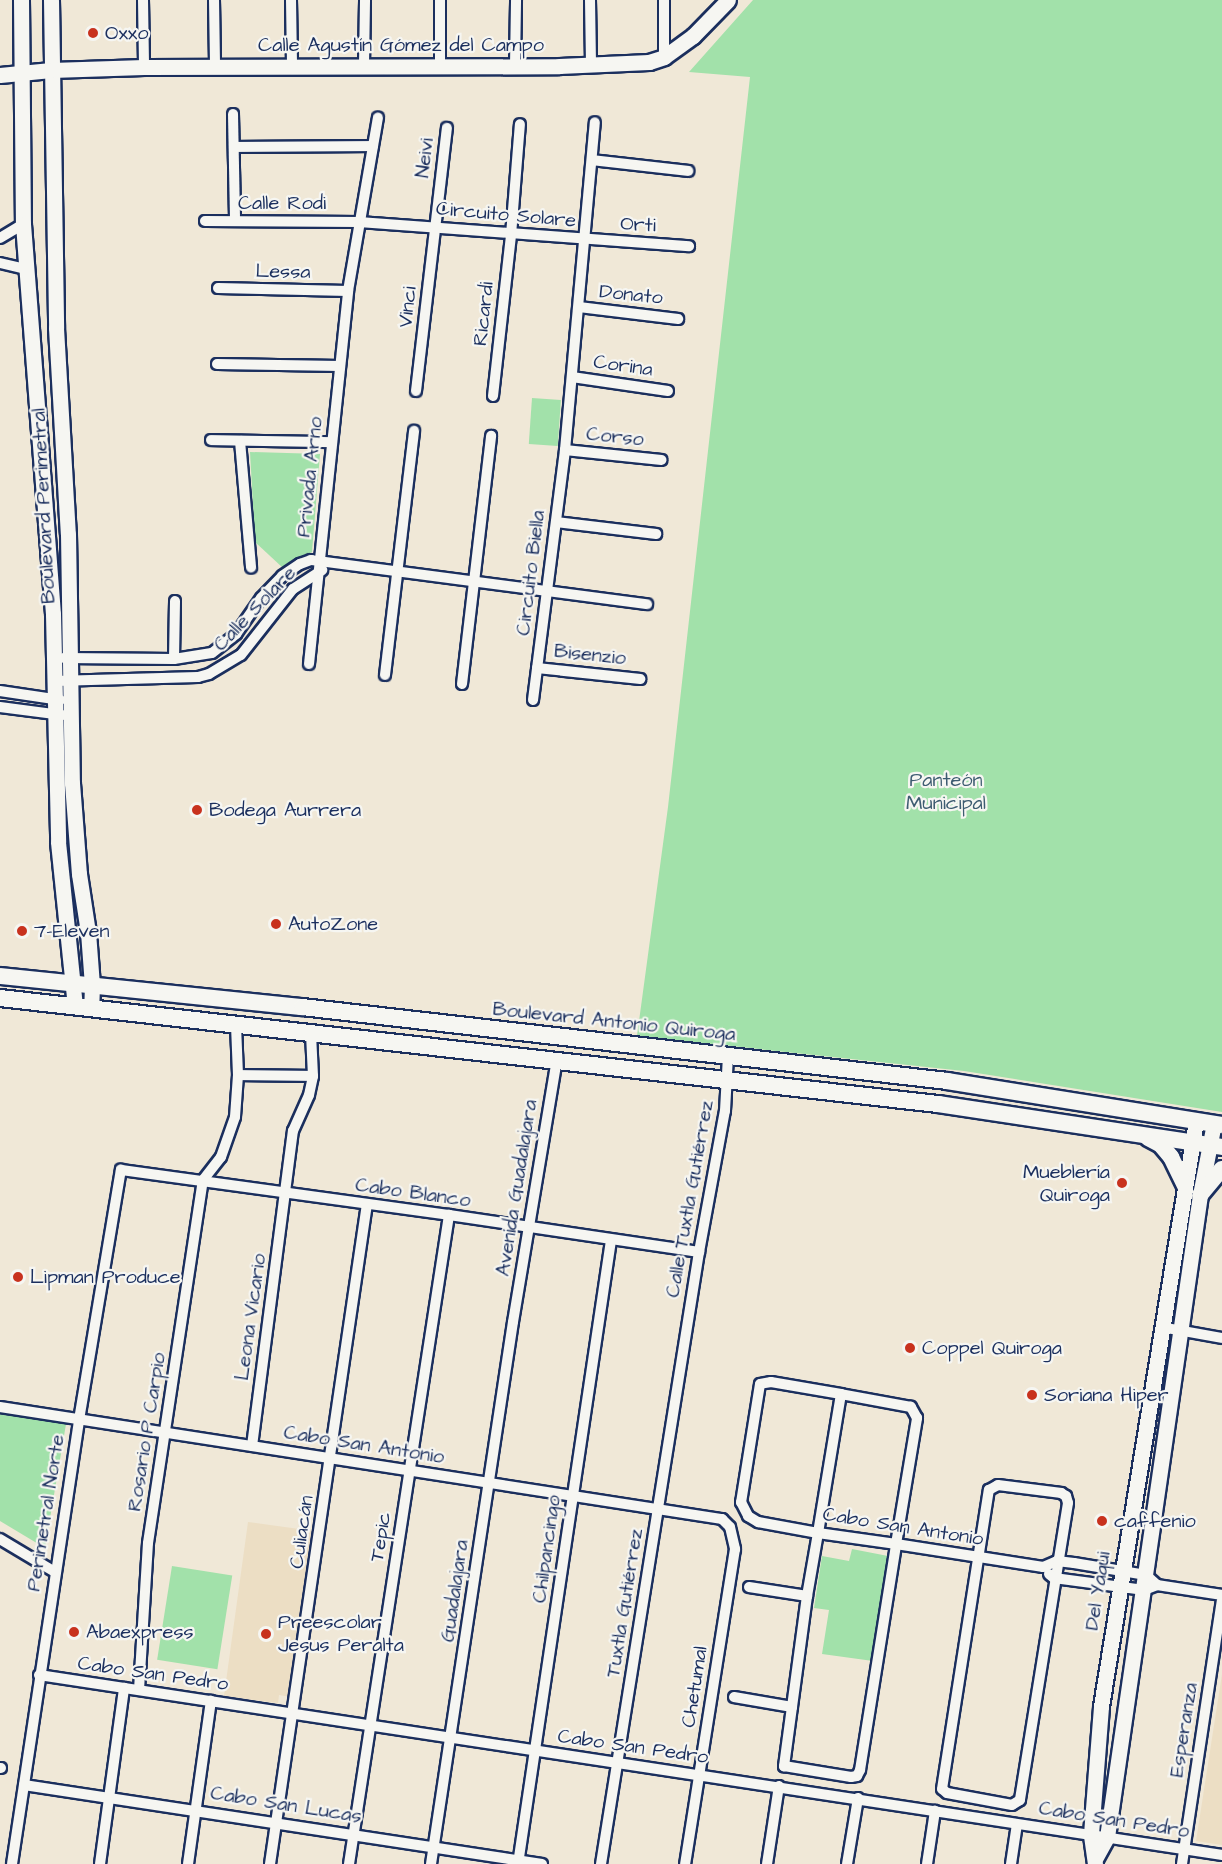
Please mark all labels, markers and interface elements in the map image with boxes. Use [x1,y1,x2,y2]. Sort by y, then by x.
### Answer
place label: Oxxo [105,21,148,45]
marker: Oxxo [86,26,100,40]
street label: Calle Agustín Gómez del Campo [258,33,544,57]
street label: Neivi [411,137,439,179]
street label: Calle Rodi [238,191,326,215]
street label: Circuito Solare [435,197,577,233]
street label: Orti [620,212,656,238]
street label: Lessa [255,260,311,284]
street label: Donato [598,280,664,310]
street label: Ricardi [469,281,499,347]
street label: Vinci [394,285,422,329]
street label: Corina [592,350,654,382]
street label: Boulevard Perimetral [27,408,61,604]
street label: Privada Arno [292,416,328,538]
street label: Corso [585,422,645,452]
street label: Circuito Biella [511,509,551,637]
street label: Calle Solare [209,562,301,656]
street label: Bisenzio [553,639,627,671]
park label: Panteón Municipal [906,769,986,816]
place label: Bodega Aurrera [209,798,361,822]
marker: Bodega Aurrera [190,803,204,817]
place label: AutoZone [288,912,378,936]
marker: AutoZone [269,917,283,931]
place label: 7-Eleven [34,919,110,943]
marker: 7-Eleven [15,924,29,938]
street label: Boulevard Antonio Quiroga [491,997,737,1047]
street label: Avenida Guadalajara [491,1098,543,1278]
street label: Calle Tuxtla Gutiérrez [661,1099,719,1299]
place label: Mueblería Quiroga [1023,1160,1110,1207]
street label: Cabo Blanco [354,1173,472,1213]
marker: Mueblería Quiroga [1115,1176,1129,1190]
street label: Leona Vicario [230,1252,272,1382]
place label: Lipman Produce [30,1265,181,1289]
marker: Lipman Produce [11,1270,25,1284]
place label: Coppel Quiroga [922,1336,1062,1360]
marker: Coppel Quiroga [903,1341,917,1355]
street label: Rosario P Carpio [123,1351,171,1513]
place label: Soriana Hiper [1044,1383,1169,1407]
marker: Soriana Hiper [1025,1388,1039,1402]
street label: Cabo San Antonio [282,1420,446,1470]
street label: Perimetral Norte [22,1433,70,1593]
street label: Chilpancingo [528,1493,566,1605]
street label: Culiacán [285,1494,319,1570]
street label: Cabo San Antonio [821,1502,985,1552]
place label: caffenio [1114,1509,1196,1533]
street label: Tepic [365,1510,397,1564]
marker: caffenio [1095,1514,1109,1528]
street label: Tuxtla Gutiérrez [601,1527,649,1679]
street label: Guadalajara [436,1538,474,1644]
street label: Del Yaqui [1080,1550,1116,1632]
place label: Preescolar Jesus Peralta [278,1610,404,1657]
place label: Abaexpress [86,1620,194,1644]
marker: Abaexpress [67,1625,81,1639]
marker: Preescolar Jesus Peralta [259,1627,273,1641]
street label: Chetumal [677,1645,713,1729]
street label: Cabo San Pedro [76,1652,230,1696]
street label: Esperanza [1165,1681,1203,1779]
street label: Cabo San Pedro [556,1725,710,1769]
street label: Cabo San Lucas [209,1781,363,1829]
street label: Cabo San Pedro [1037,1796,1191,1844]

